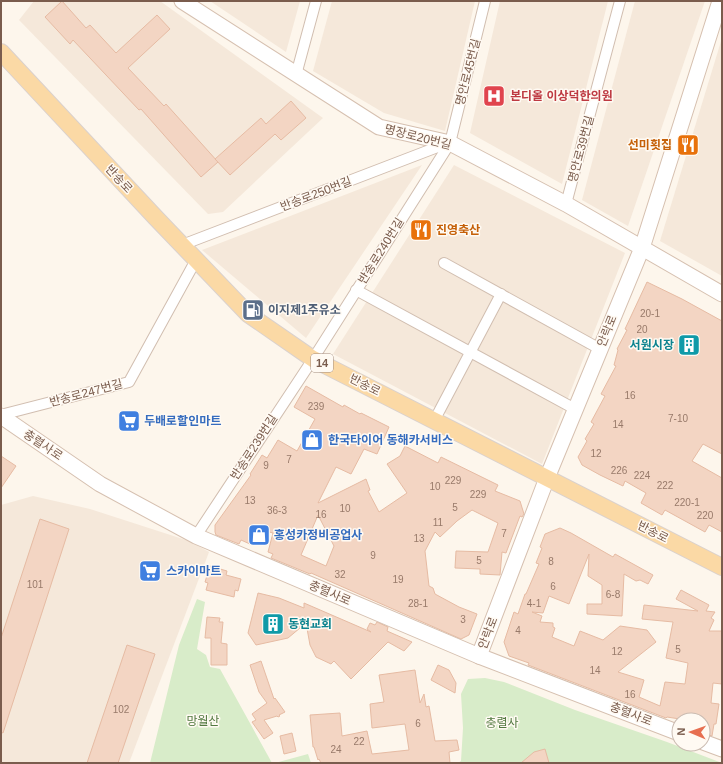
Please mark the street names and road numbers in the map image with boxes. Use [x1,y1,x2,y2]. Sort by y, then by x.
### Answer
street label: 명안로45번길 [453,37,483,107]
street label: 명안로39번길 [565,114,597,184]
street label: 명장로20번길 [383,122,453,152]
street label: 반송로 [103,162,135,196]
street label: 반송로250번길 [278,174,354,214]
street label: 반송로240번길 [355,215,407,287]
street label: 안락로 [594,313,620,349]
road number: 14 [311,354,333,372]
street label: 반송로 [347,371,383,399]
street label: 반송로247번길 [48,377,124,409]
street label: 반송로239번길 [227,412,281,482]
street label: 충렬사로 [21,427,65,463]
street label: 반송로 [635,518,671,546]
street label: 충렬사로 [307,578,353,608]
street label: 안락로 [476,615,500,651]
street label: 충렬사로 [608,700,654,728]

